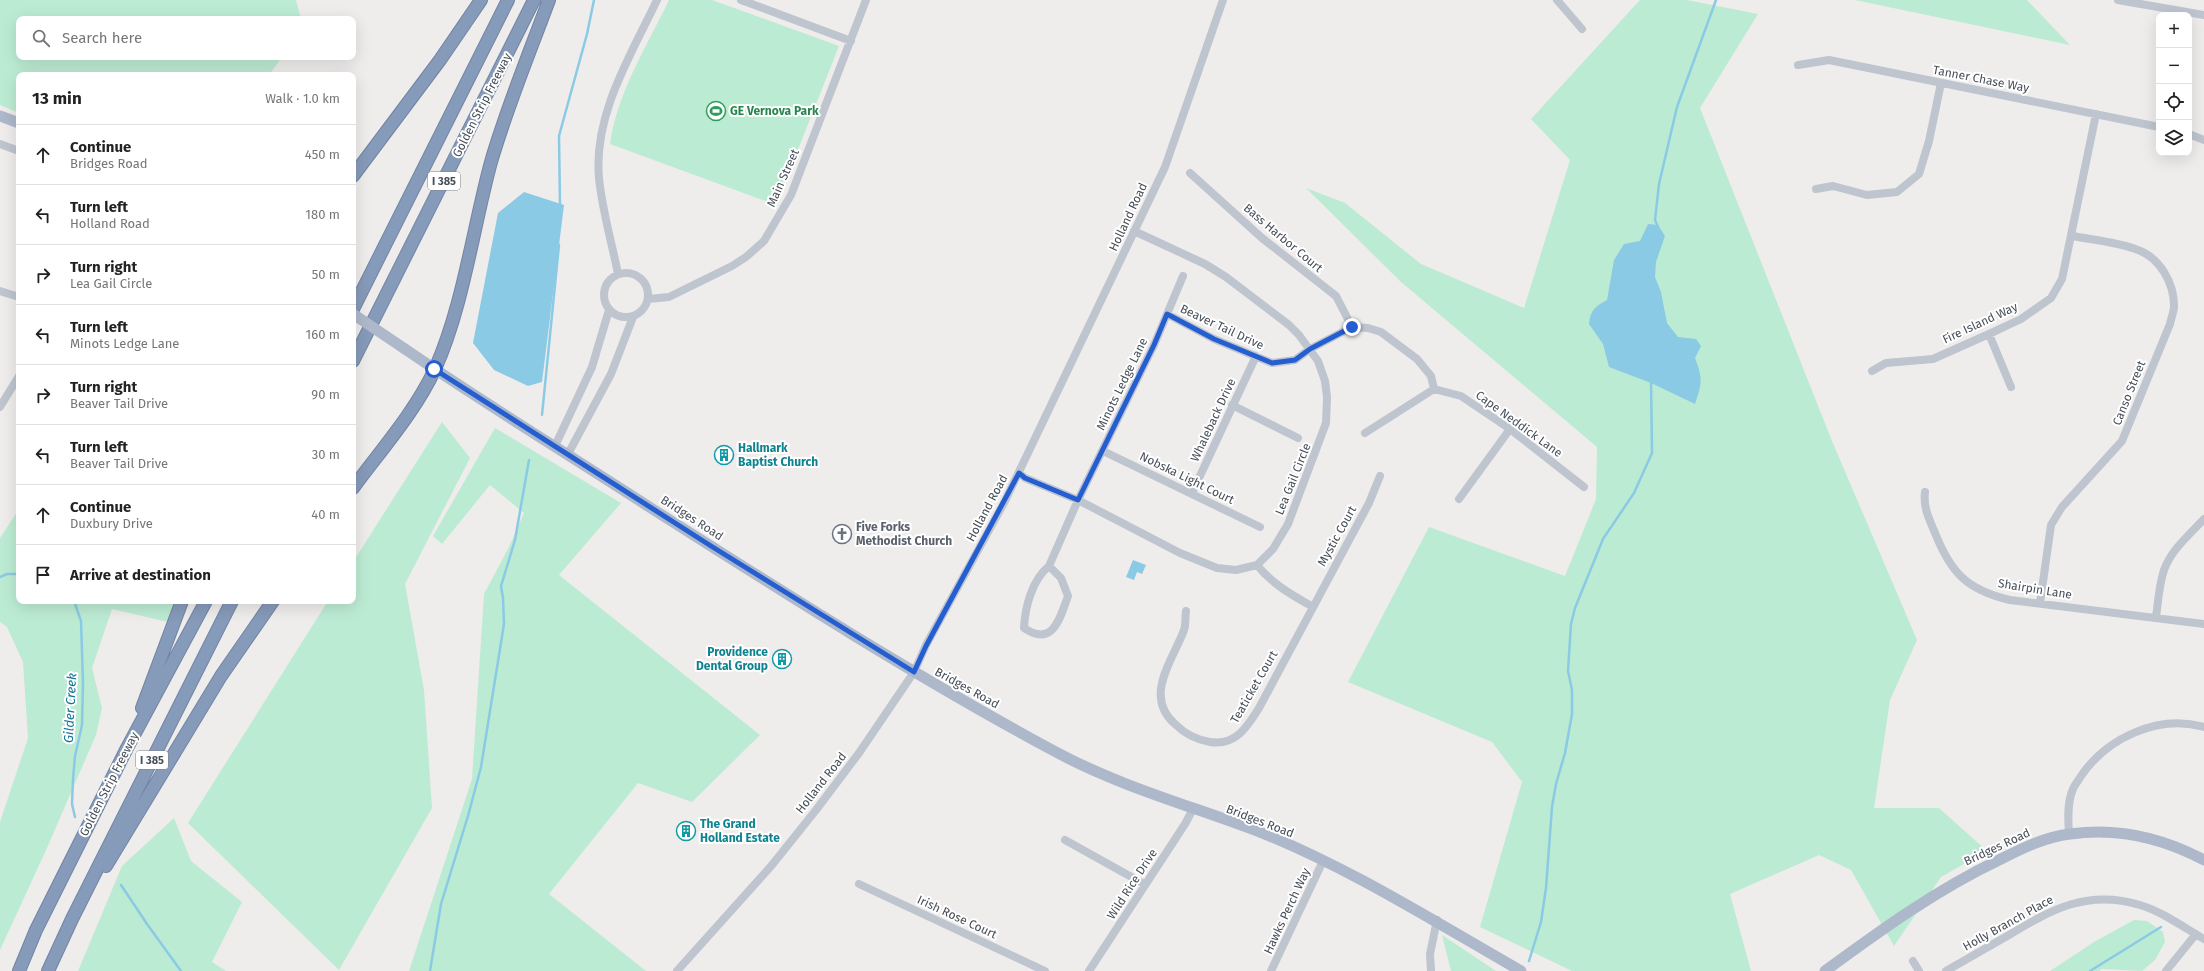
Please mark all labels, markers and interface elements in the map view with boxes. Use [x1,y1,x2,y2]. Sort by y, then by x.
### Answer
map controls [2156,12,2192,156]
button: + [2156,12,2192,48]
search box [16,16,356,60]
icon: search [30,27,52,49]
text: Search here [62,29,142,47]
button: − [2156,48,2192,84]
street label: Golden Strip Freeway [450,51,514,159]
street label: Tanner Chase Way [1932,63,2030,95]
button: locate [2156,84,2192,120]
text: 13 min [32,88,82,109]
text: Walk · 1.0 km [265,91,340,106]
sports icon: GE Vernova Park [705,100,727,122]
place label: GE Vernova Park [730,104,819,118]
button: layers [2156,120,2192,156]
text: Continue [70,138,131,156]
icon: ahead [32,144,54,166]
street label: Main Street [764,146,802,209]
text: 450 m [305,147,340,162]
text: Bridges Road [70,156,148,171]
road number: I 385 [428,172,460,190]
street label: Holland Road [1106,181,1150,253]
text: Turn left [70,198,128,216]
street label: Bass Harbor Court [1241,201,1326,276]
icon: left [32,204,54,226]
text: 180 m [305,207,340,222]
text: Holland Road [70,216,150,231]
text: Turn right [70,258,137,276]
icon: right [32,264,54,286]
text: 50 m [312,267,340,282]
text: Lea Gail Circle [70,276,152,291]
street label: Fire Island Way [1940,299,2020,346]
street label: Beaver Tail Drive [1178,302,1266,352]
text: Turn left [70,318,128,336]
route end [1343,318,1361,336]
icon: left [32,324,54,346]
text: 160 m [306,327,340,342]
text: Minots Ledge Lane [70,336,179,351]
street label: Minots Ledge Lane [1094,336,1150,432]
street label: Canso Street [2110,358,2149,427]
route start [425,360,443,378]
street label: Whaleback Drive [1188,376,1238,464]
text: Turn right [70,378,137,396]
icon: right [32,384,54,406]
text: 90 m [311,387,340,402]
street label: Cape Neddick Lane [1473,388,1565,460]
text: Beaver Tail Drive [70,396,168,411]
text: Turn left [70,438,128,456]
place label: Hallmark Baptist Church [738,441,818,469]
street label: Lea Gail Circle [1272,441,1314,517]
icon: left [32,444,54,466]
building icon: Hallmark Baptist Church [713,444,735,466]
text: 30 m [312,447,340,462]
street label: Nobska Light Court [1138,449,1237,507]
text: Beaver Tail Drive [70,456,168,471]
street label: Holland Road [964,472,1010,544]
street label: Bridges Road [658,493,726,543]
text: Continue [70,498,131,516]
street label: Mystic Court [1315,503,1360,569]
icon: ahead [32,504,54,526]
text: 40 m [311,507,340,522]
text: Duxbury Drive [70,516,153,531]
place label: Five Forks Methodist Church [856,520,952,548]
church icon: Five Forks Methodist Church [831,523,853,545]
icon: arrive [32,564,54,586]
text: Arrive at destination [70,566,211,584]
street label: Shairpin Lane [1997,576,2073,602]
place label: Providence Dental Group [696,645,768,673]
building icon: Providence Dental Group [771,648,793,670]
street label: Teaticket Court [1228,648,1281,726]
street label: Bridges Road [932,665,1002,711]
water label: Gilder Creek [61,673,79,743]
street label: Golden Strip Freeway [77,730,141,838]
street label: Holland Road [793,750,849,816]
road number: I 385 [136,751,168,769]
street label: Bridges Road [1224,802,1296,840]
place label: The Grand Holland Estate [700,817,780,845]
building icon: The Grand Holland Estate [675,820,697,842]
street label: Bridges Road [1962,826,2032,868]
street label: Wild Rice Drive [1104,846,1160,922]
street label: Hawks Perch Way [1261,866,1313,956]
street label: Irish Rose Court [915,892,1000,942]
street label: Holly Branch Place [1960,892,2056,954]

